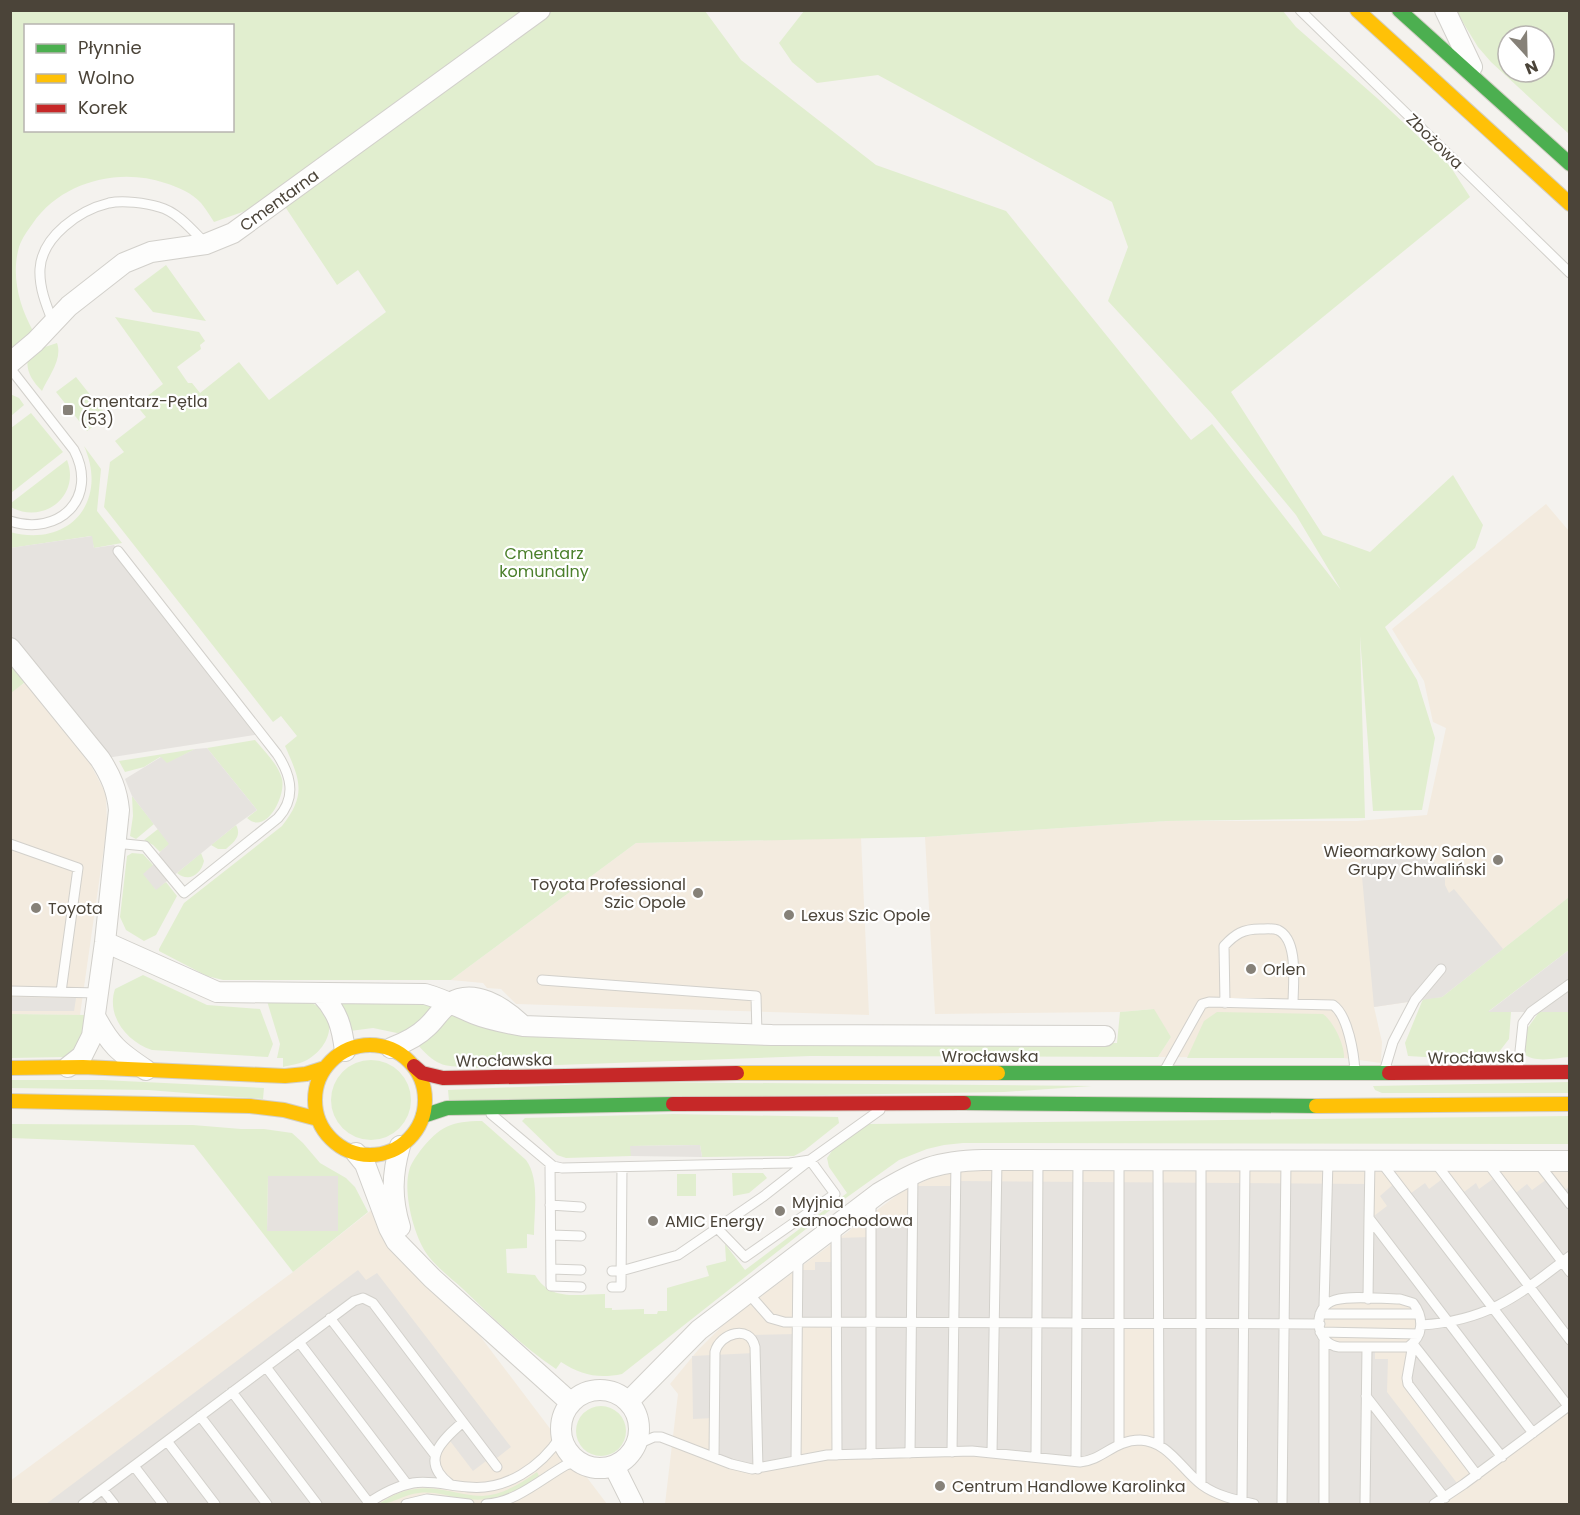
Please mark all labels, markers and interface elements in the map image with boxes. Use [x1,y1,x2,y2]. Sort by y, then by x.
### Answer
legend [24,24,234,132]
north arrow [1496,24,1556,84]
text: Płynnie [78,35,142,60]
text: N [1522,55,1541,80]
text: Wolno [78,65,135,90]
text: Korek [78,95,128,120]
street label: Zbożowa [1401,108,1468,174]
street label: Cmentarna [235,164,324,237]
place label: Cmentarz-Pętla (53) [80,390,207,431]
marker: Cmentarz-Pętla (53) [61,403,75,417]
park label: Cmentarz komunalny [499,542,589,583]
place label: Wieomarkowy Salon Grupy Chwaliński [1324,840,1486,881]
marker: Wieomarkowy Salon Grupy Chwaliński [1491,853,1505,867]
place label: Toyota Professional Szic Opole [530,873,686,914]
marker: Toyota Professional Szic Opole [691,886,705,900]
place label: Toyota [48,897,103,920]
marker: Toyota [29,901,43,915]
place label: Lexus Szic Opole [801,904,931,927]
marker: Lexus Szic Opole [782,908,796,922]
place label: Orlen [1263,958,1306,981]
marker: Orlen [1244,962,1258,976]
street label: Wrocławska [942,1045,1038,1068]
street label: Wrocławska [1427,1045,1525,1070]
street label: Wrocławska [455,1048,553,1073]
place label: Myjnia samochodowa [792,1191,913,1232]
marker: Myjnia samochodowa [773,1204,787,1218]
place label: AMIC Energy [665,1210,764,1233]
marker: AMIC Energy [646,1214,660,1228]
place label: Centrum Handlowe Karolinka [952,1475,1186,1498]
marker: Centrum Handlowe Karolinka [933,1479,947,1493]

